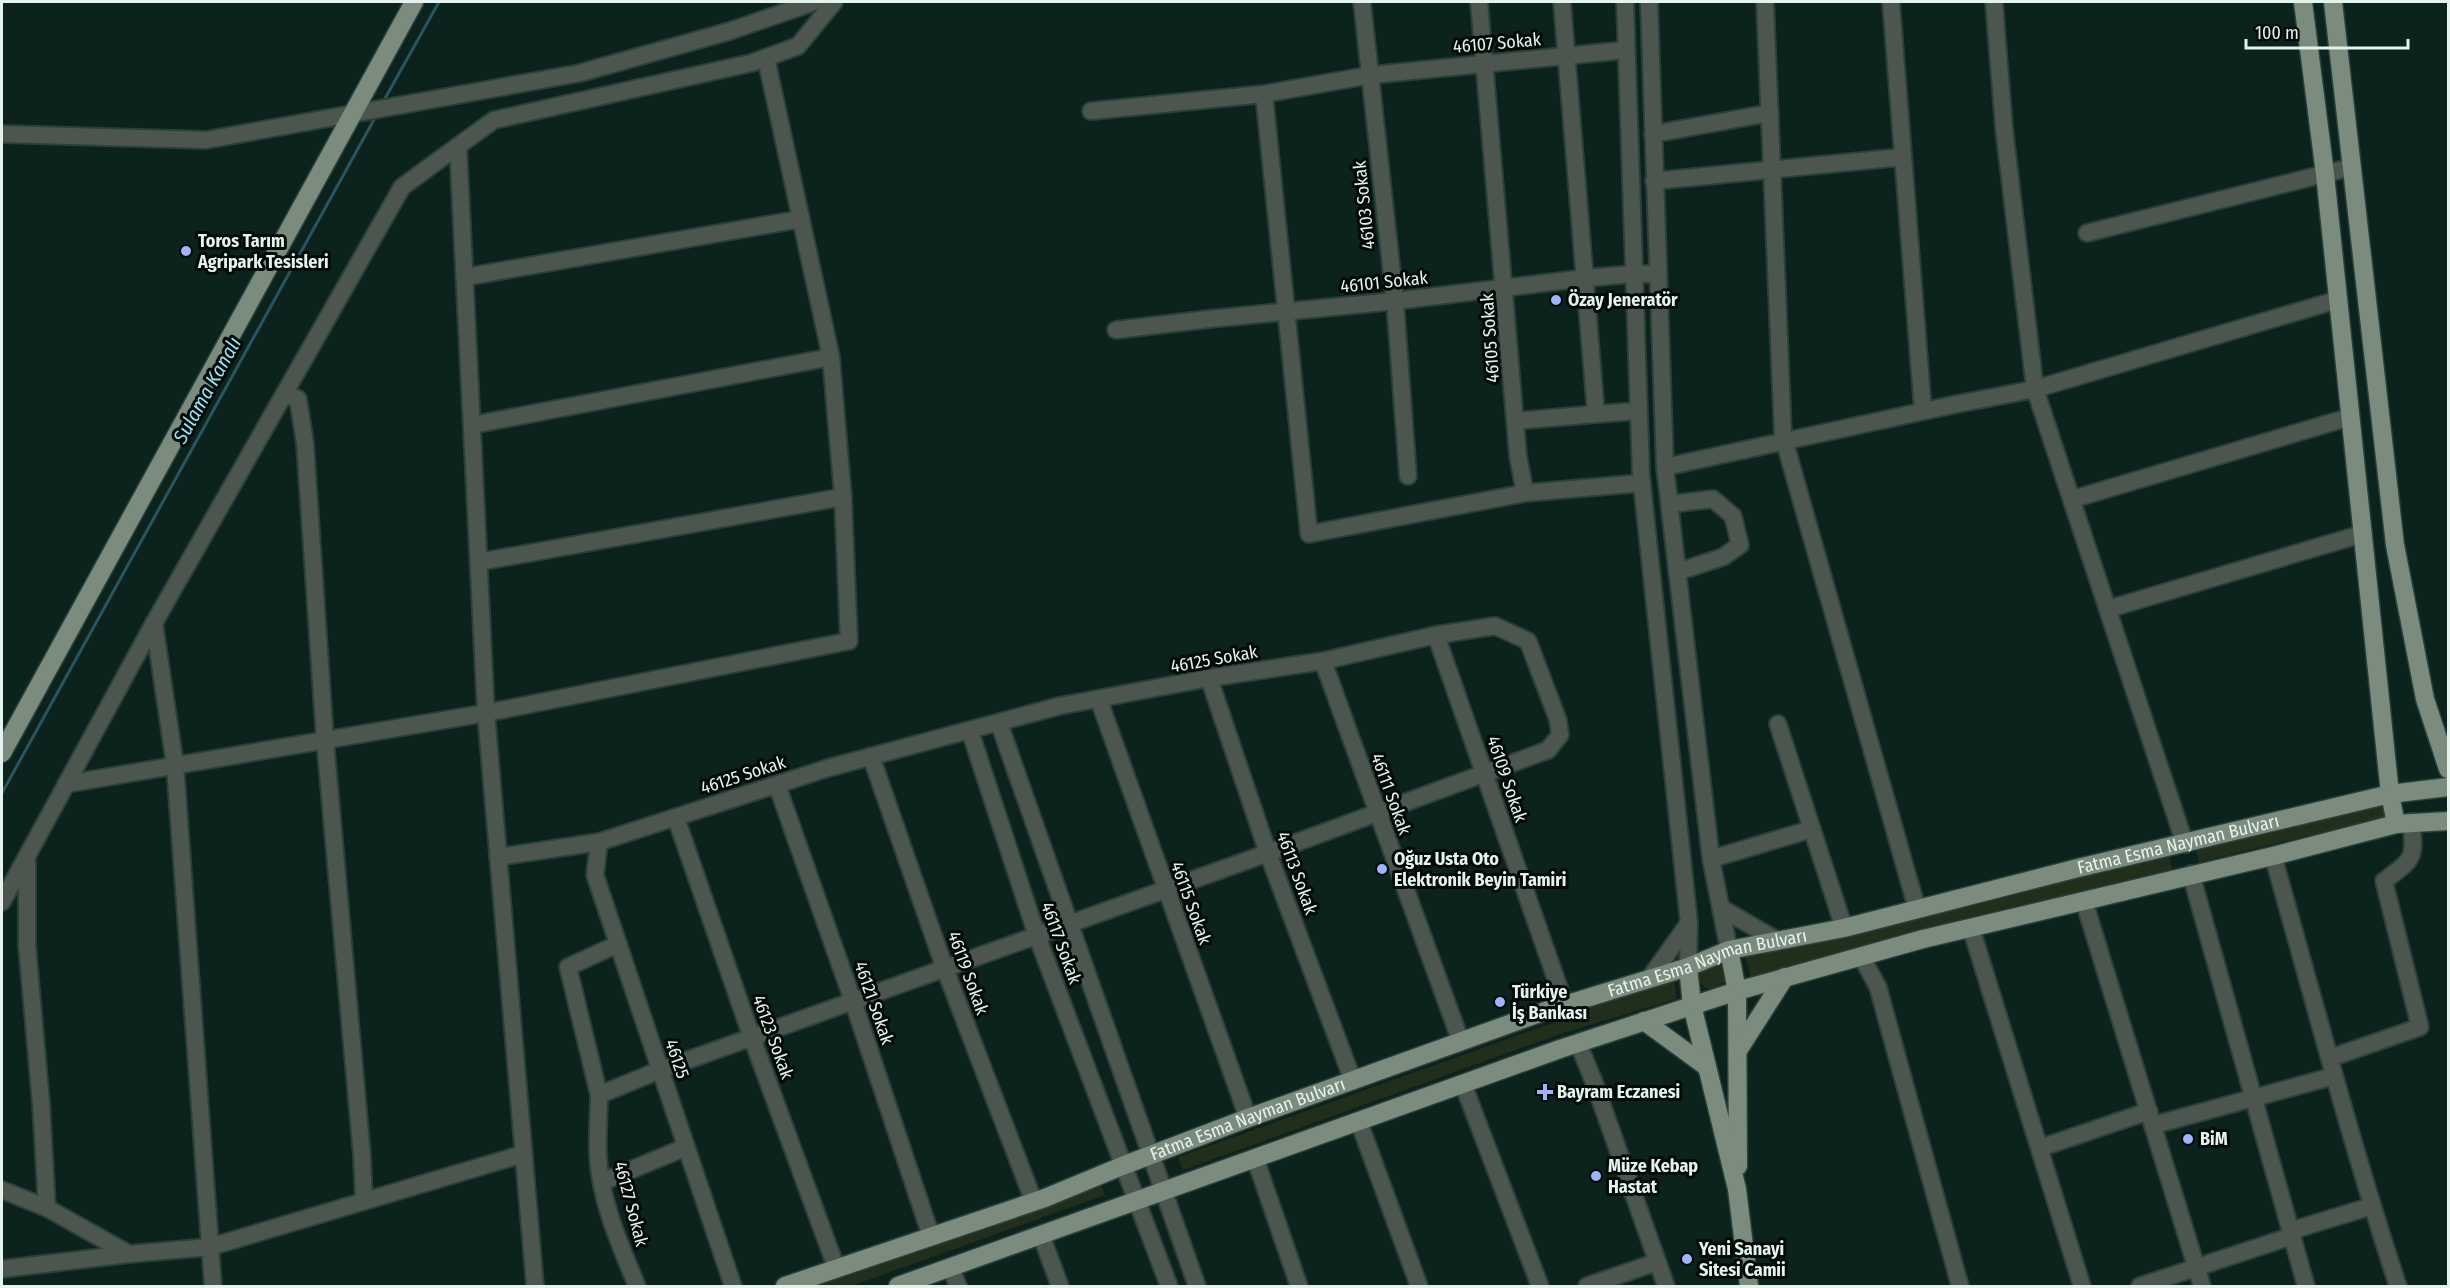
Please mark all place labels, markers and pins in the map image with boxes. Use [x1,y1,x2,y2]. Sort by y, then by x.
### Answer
place label: Toros Tarım Agripark Tesisleri [197,230,329,273]
marker: Toros Tarım Agripark Tesisleri [179,244,193,258]
place label: Özay Jeneratör [1568,289,1678,311]
marker: Özay Jeneratör [1549,293,1563,307]
place label: Oğuz Usta Oto Elektronik Beyin Tamiri [1394,848,1566,891]
marker: Oğuz Usta Oto Elektronik Beyin Tamiri [1375,862,1389,876]
place label: Türkiye İş Bankası [1512,981,1587,1024]
marker: Türkiye İş Bankası [1493,995,1507,1009]
place label: Bayram Eczanesi [1557,1081,1680,1103]
marker: Bayram Eczanesi [1538,1085,1552,1099]
place label: BiM [2200,1128,2228,1150]
marker: BiM [2181,1132,2195,1146]
place label: Müze Kebap Hastat [1608,1155,1698,1198]
marker: Müze Kebap Hastat [1589,1169,1603,1183]
place label: Yeni Sanayi Sitesi Camii [1698,1238,1786,1281]
marker: Yeni Sanayi Sitesi Camii [1680,1252,1694,1266]

